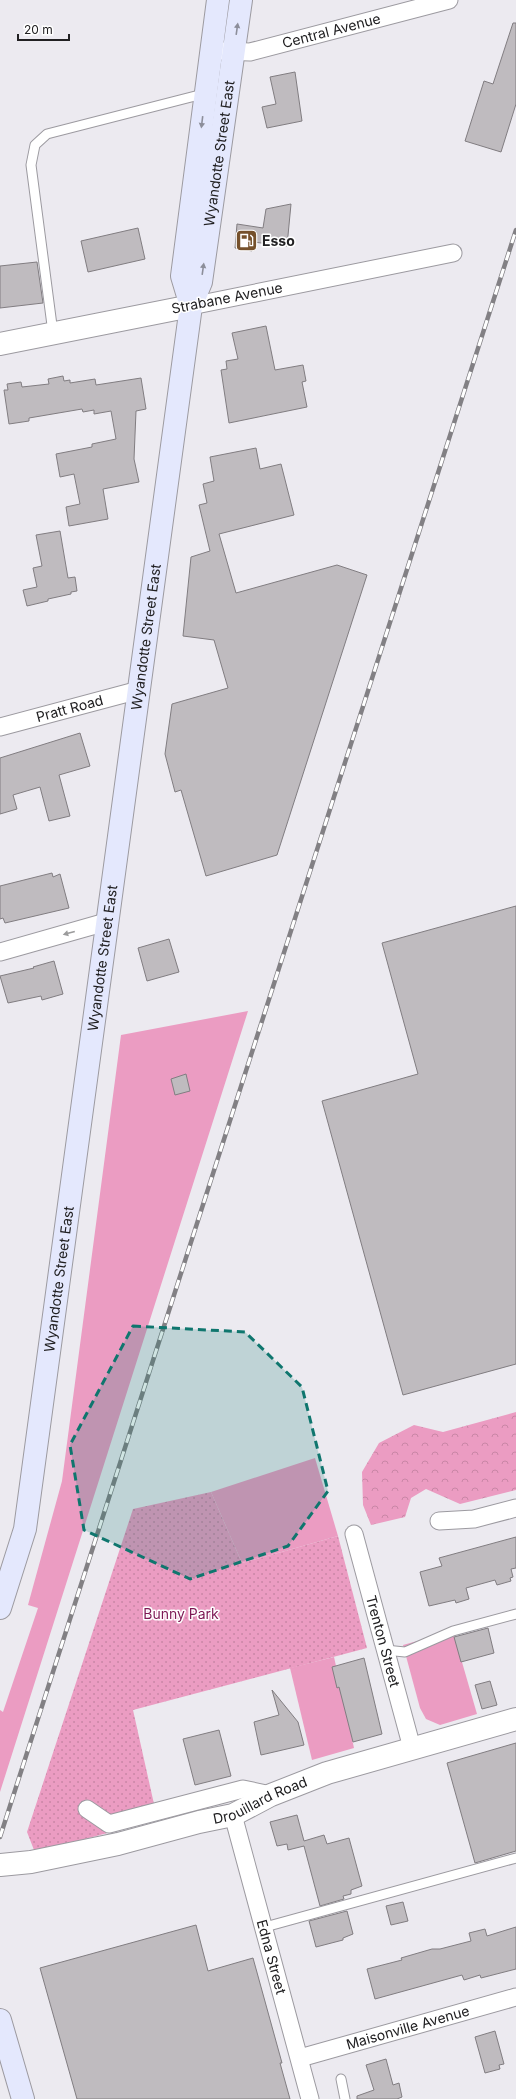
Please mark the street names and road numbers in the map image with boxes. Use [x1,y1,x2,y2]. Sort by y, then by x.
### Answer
street label: Central Avenue [280,9,382,51]
street label: Wyandotte Street East [200,79,238,227]
street label: Strabane Avenue [170,278,284,317]
street label: Wyandotte Street East [127,562,164,711]
street label: Pratt Road [34,691,105,725]
street label: Wyandotte Street East [84,883,120,1032]
street label: Wyandotte Street East [40,1205,77,1353]
street label: Trenton Street [363,1593,404,1689]
street label: Drouillard Road [211,1773,309,1827]
street label: Edna Street [254,1918,290,1996]
street label: Maisonville Avenue [344,2002,471,2053]

